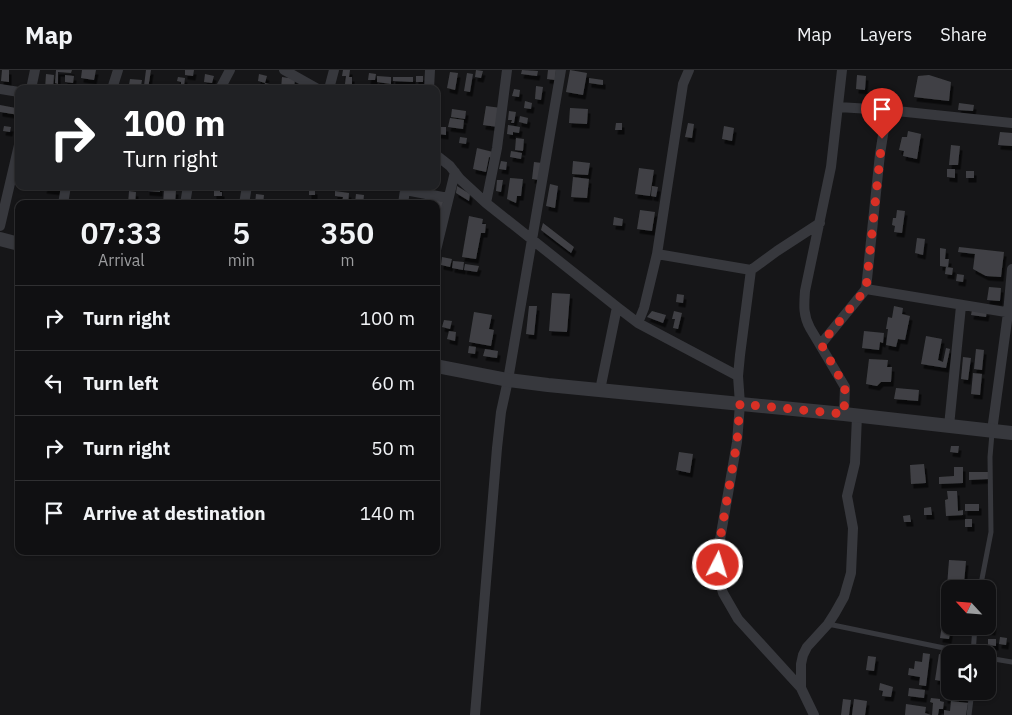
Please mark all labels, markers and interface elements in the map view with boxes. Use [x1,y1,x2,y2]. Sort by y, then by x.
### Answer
text: Map [25,19,73,51]
text: Map [797,23,832,46]
text: Layers [860,23,912,46]
text: Share [940,23,987,46]
pin [861,88,903,139]
icon: arrive [868,95,896,123]
text: 100 m [123,100,226,146]
icon: right [40,105,105,170]
text: Turn right [123,144,218,173]
text: 07:33 [81,213,162,252]
text: 5 [232,213,250,252]
text: 350 [320,213,374,252]
text: Arrival [98,250,145,270]
text: min [228,250,255,270]
text: m [340,250,354,270]
icon: right [40,304,68,332]
text: Turn right [83,306,170,330]
text: 100 m [360,306,415,330]
icon: left [40,369,68,397]
text: Turn left [83,371,159,395]
text: 60 m [371,371,415,395]
icon: right [40,434,68,462]
text: Turn right [83,436,170,460]
text: 50 m [371,436,415,460]
icon: arrive [40,499,68,527]
text: Arrive at destination [83,501,266,525]
text: 140 m [360,501,415,525]
position arrow [691,538,743,590]
north arrow [941,580,996,635]
map controls [941,580,996,700]
button: sound [941,645,996,700]

